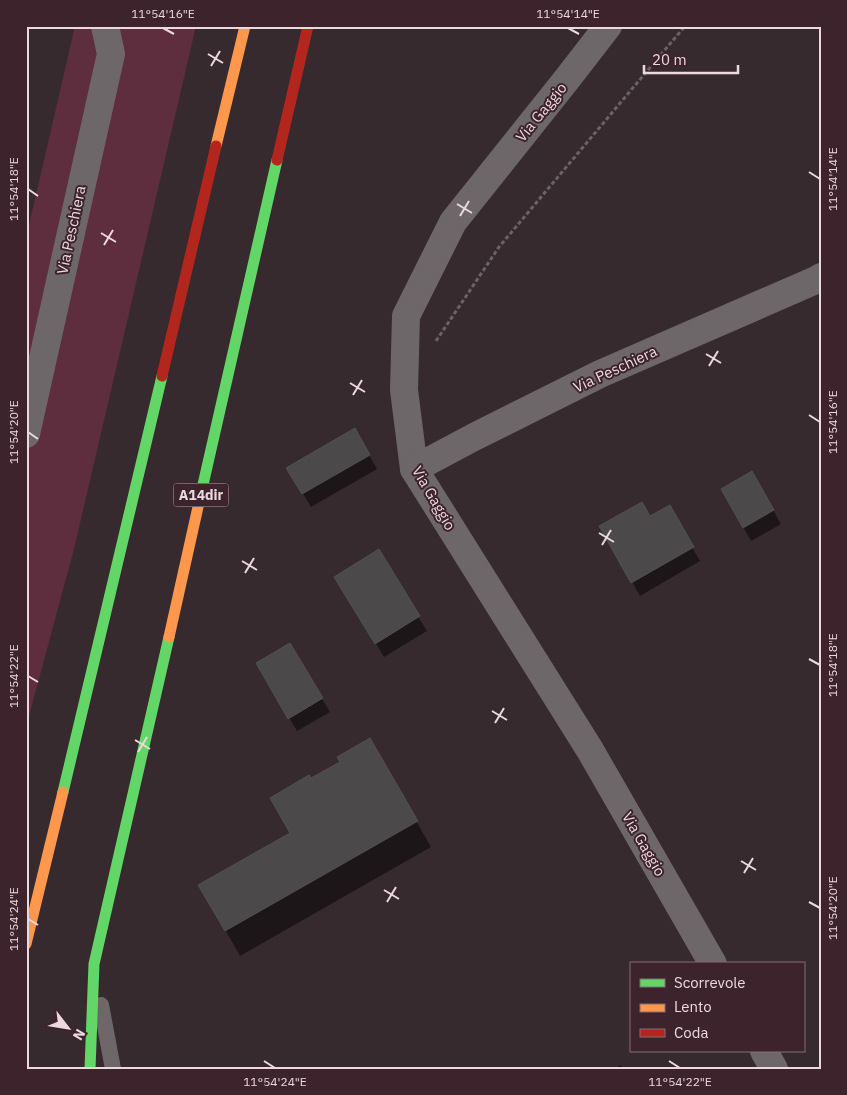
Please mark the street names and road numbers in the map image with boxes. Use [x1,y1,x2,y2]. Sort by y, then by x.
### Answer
street label: Via Gaggio [511,78,571,146]
street label: Via Peschiera [52,184,90,276]
street label: Via Peschiera [570,341,660,397]
street label: Via Gaggio [408,463,460,533]
road number: A14dir [174,484,228,506]
street label: Via Gaggio [618,809,670,879]

